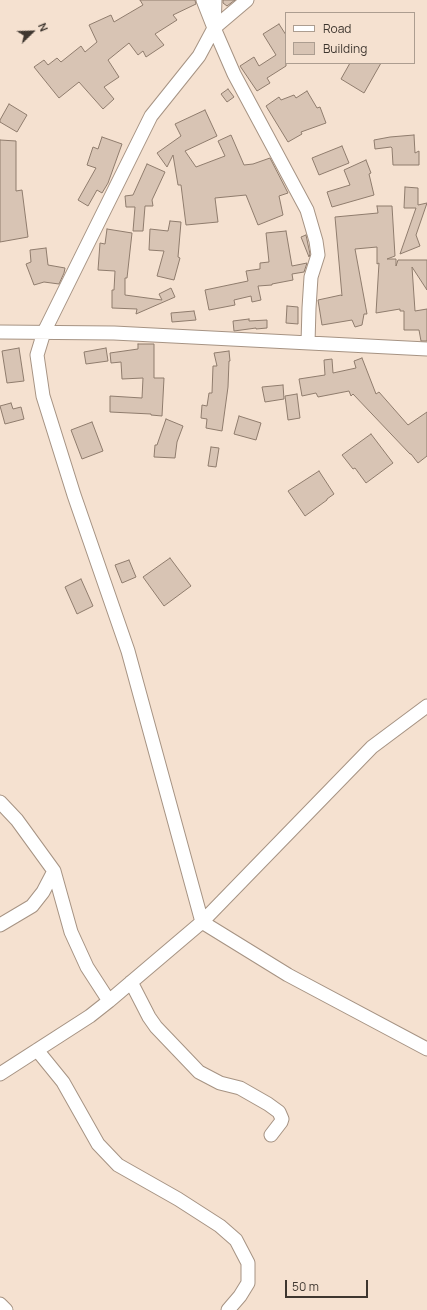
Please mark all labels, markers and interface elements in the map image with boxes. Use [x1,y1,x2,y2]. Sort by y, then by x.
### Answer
north arrow [12,12,52,52]
legend [285,12,415,64]
text: Road [323,20,351,37]
text: N [35,21,52,34]
text: Building [323,40,367,57]
scale bar [287,1272,370,1298]
text: 50 m [292,1278,319,1295]

